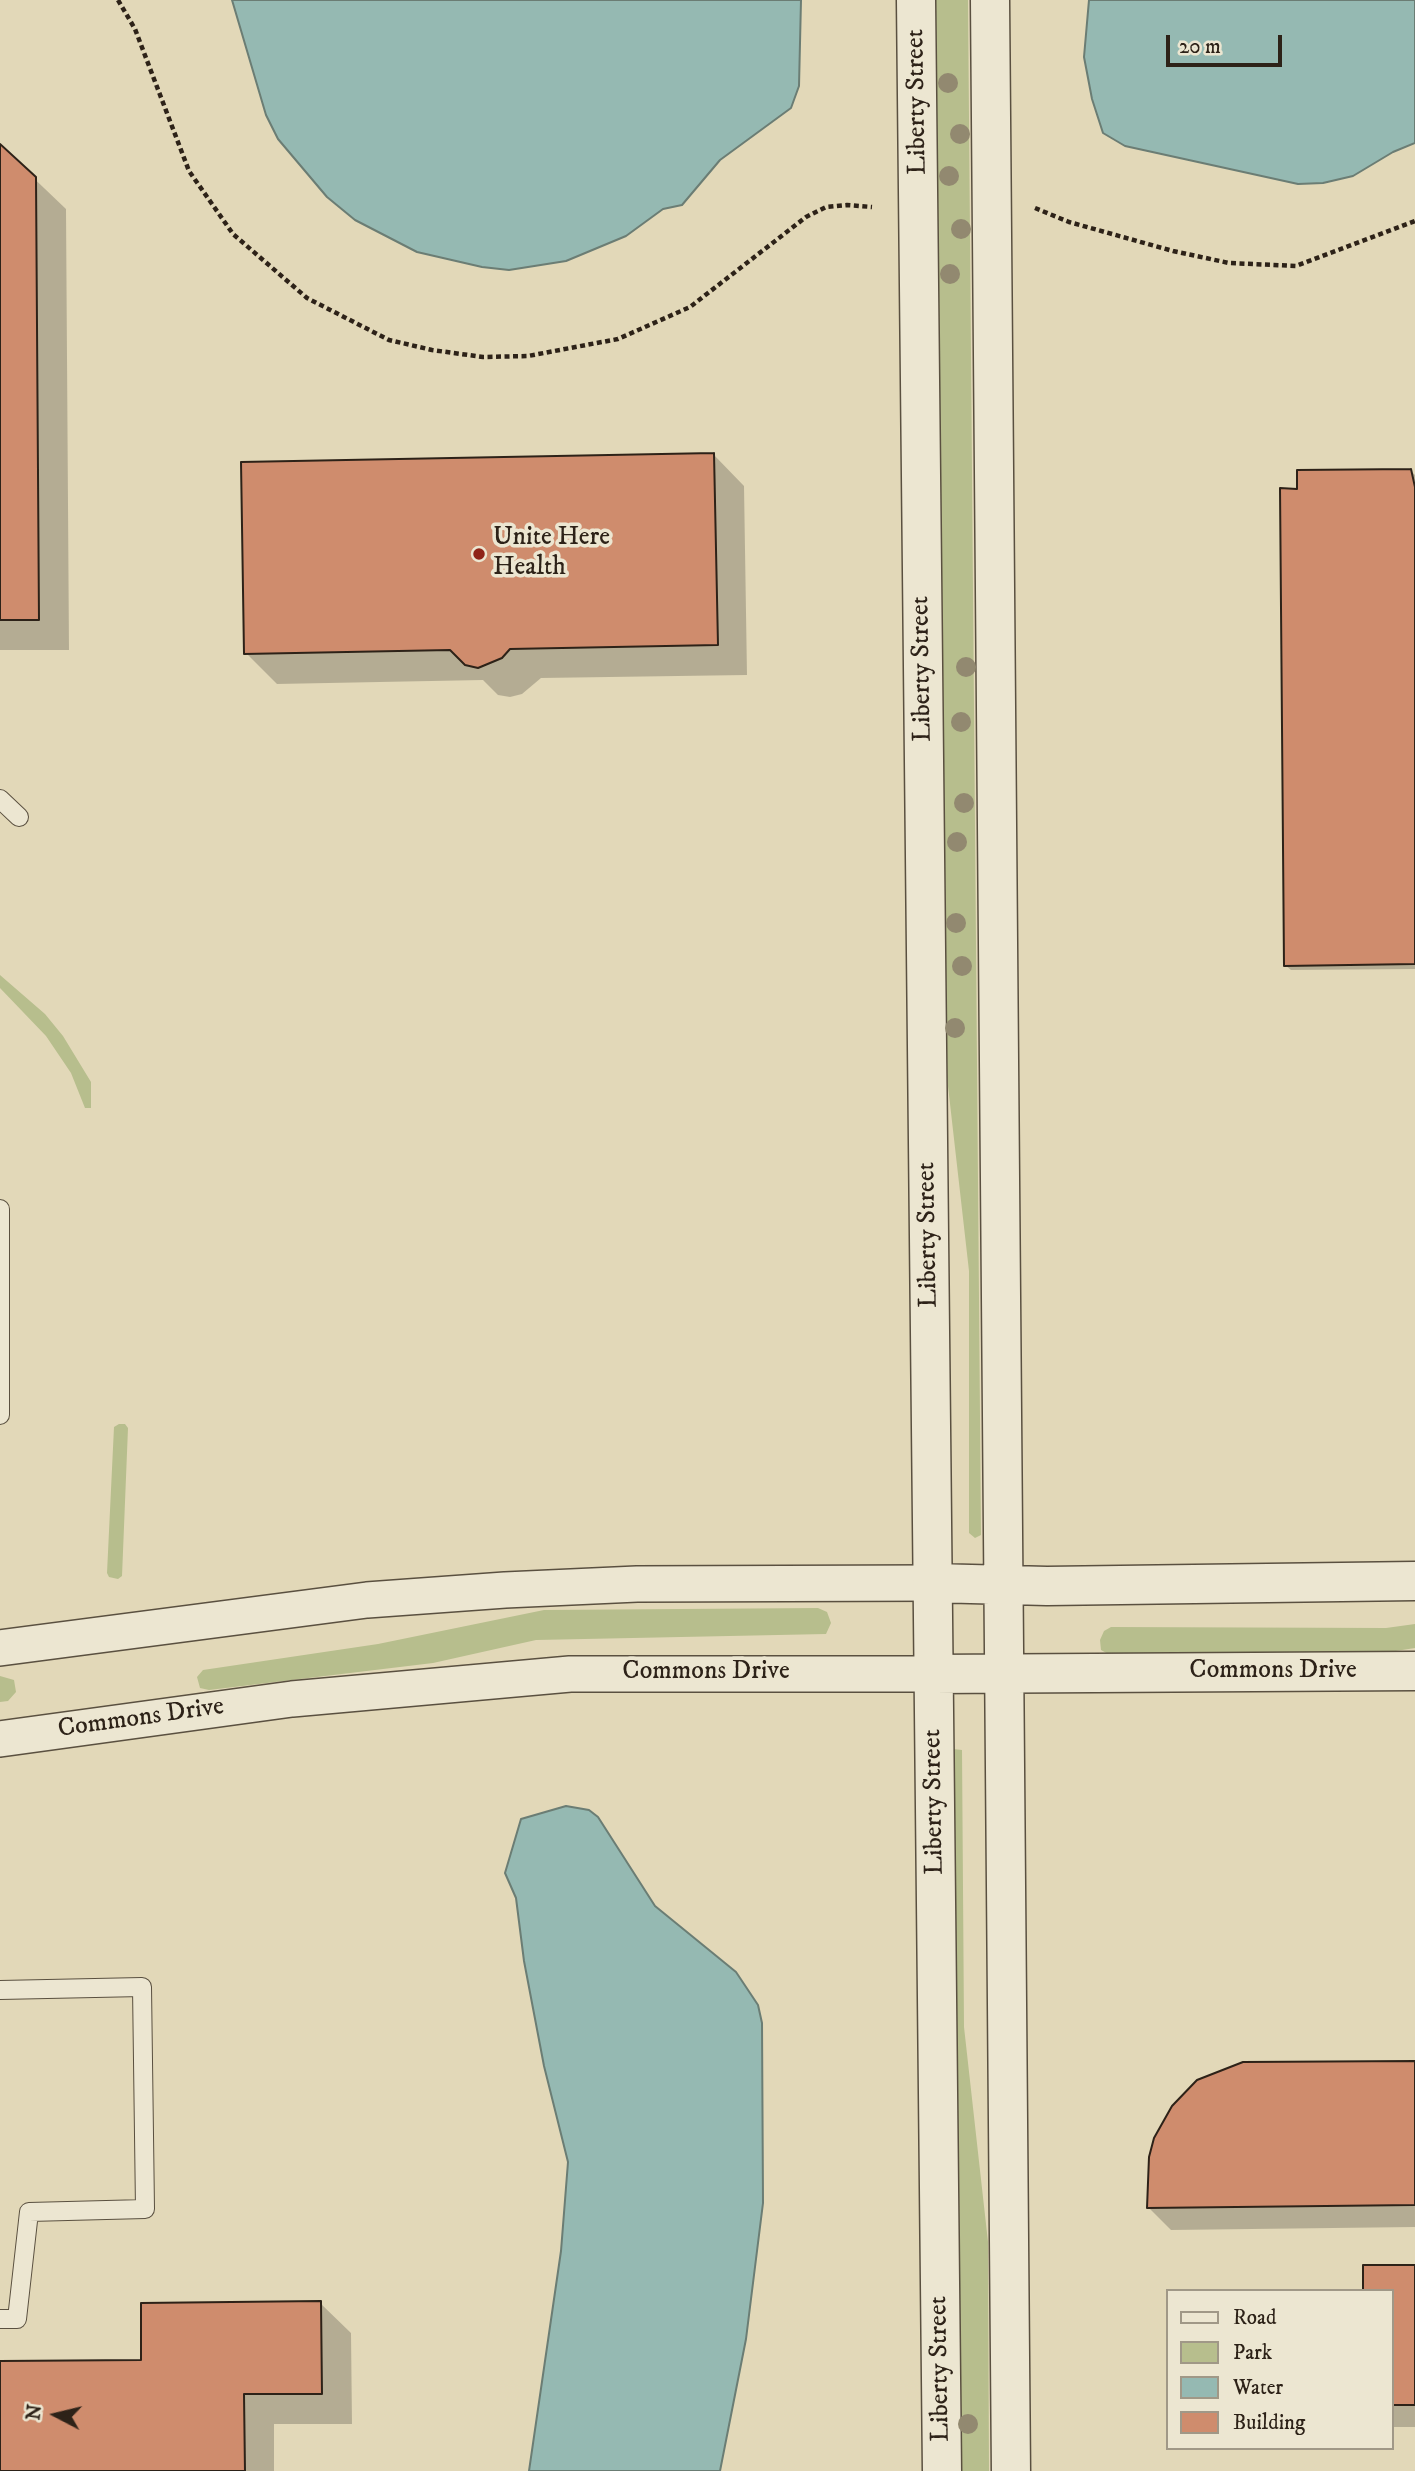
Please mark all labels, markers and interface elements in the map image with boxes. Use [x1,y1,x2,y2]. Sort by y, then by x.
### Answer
scale bar [1170,21,1286,65]
street label: Liberty Street [901,29,935,175]
text: 20 m [1179,34,1221,60]
place label: Unite Here Health [493,523,610,584]
marker: Unite Here Health [471,546,487,562]
street label: Liberty Street [906,596,940,742]
street label: Liberty Street [912,1162,946,1308]
street label: Commons Drive [1189,1656,1357,1688]
street label: Commons Drive [622,1657,790,1689]
street label: Commons Drive [56,1692,226,1746]
street label: Liberty Street [918,1729,952,1875]
legend [1166,2289,1394,2450]
street label: Liberty Street [924,2296,958,2442]
text: Road [1233,2305,1277,2331]
text: Park [1233,2340,1272,2366]
text: Water [1233,2375,1283,2401]
north arrow [21,2380,91,2450]
text: N [22,2403,47,2422]
text: Building [1233,2410,1305,2436]

